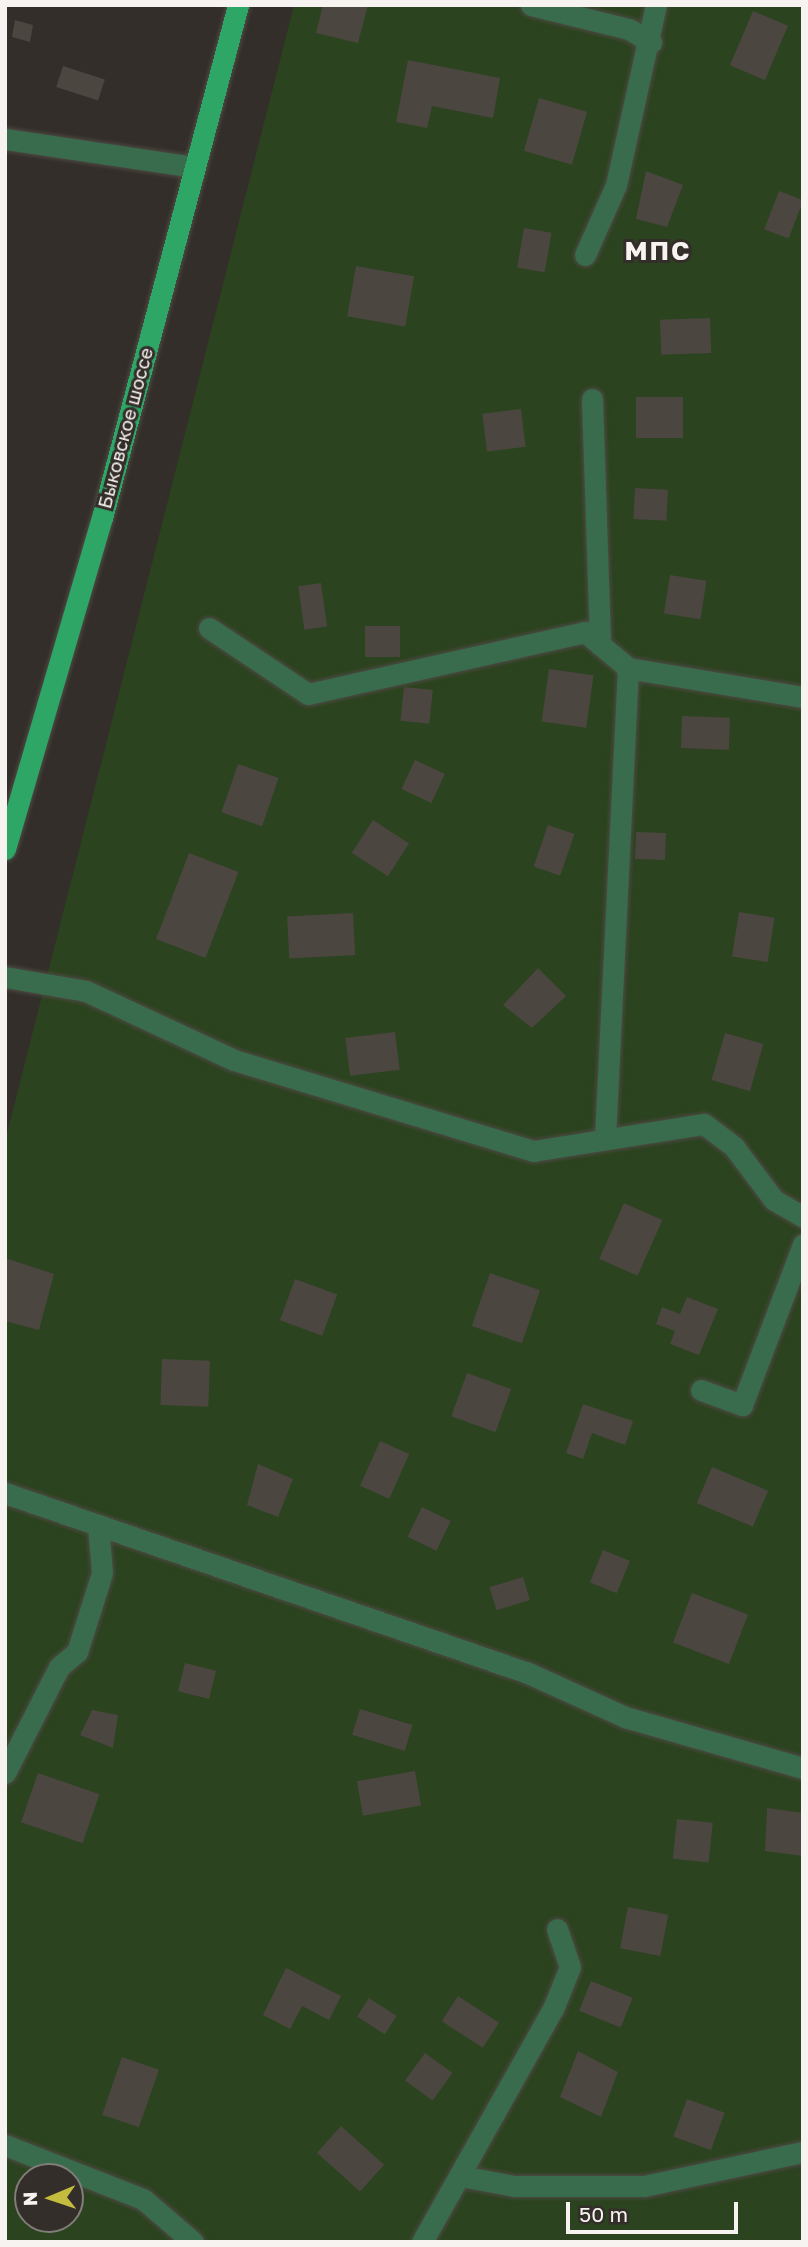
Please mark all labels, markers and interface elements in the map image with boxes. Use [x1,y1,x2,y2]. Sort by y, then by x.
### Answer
district label: МПС [625,235,691,267]
street label: Быковское шоссе [93,345,157,511]
north arrow [14,2163,84,2233]
scale bar [570,2188,742,2232]
text: N [18,2191,41,2206]
text: 50 m [579,2201,628,2227]

